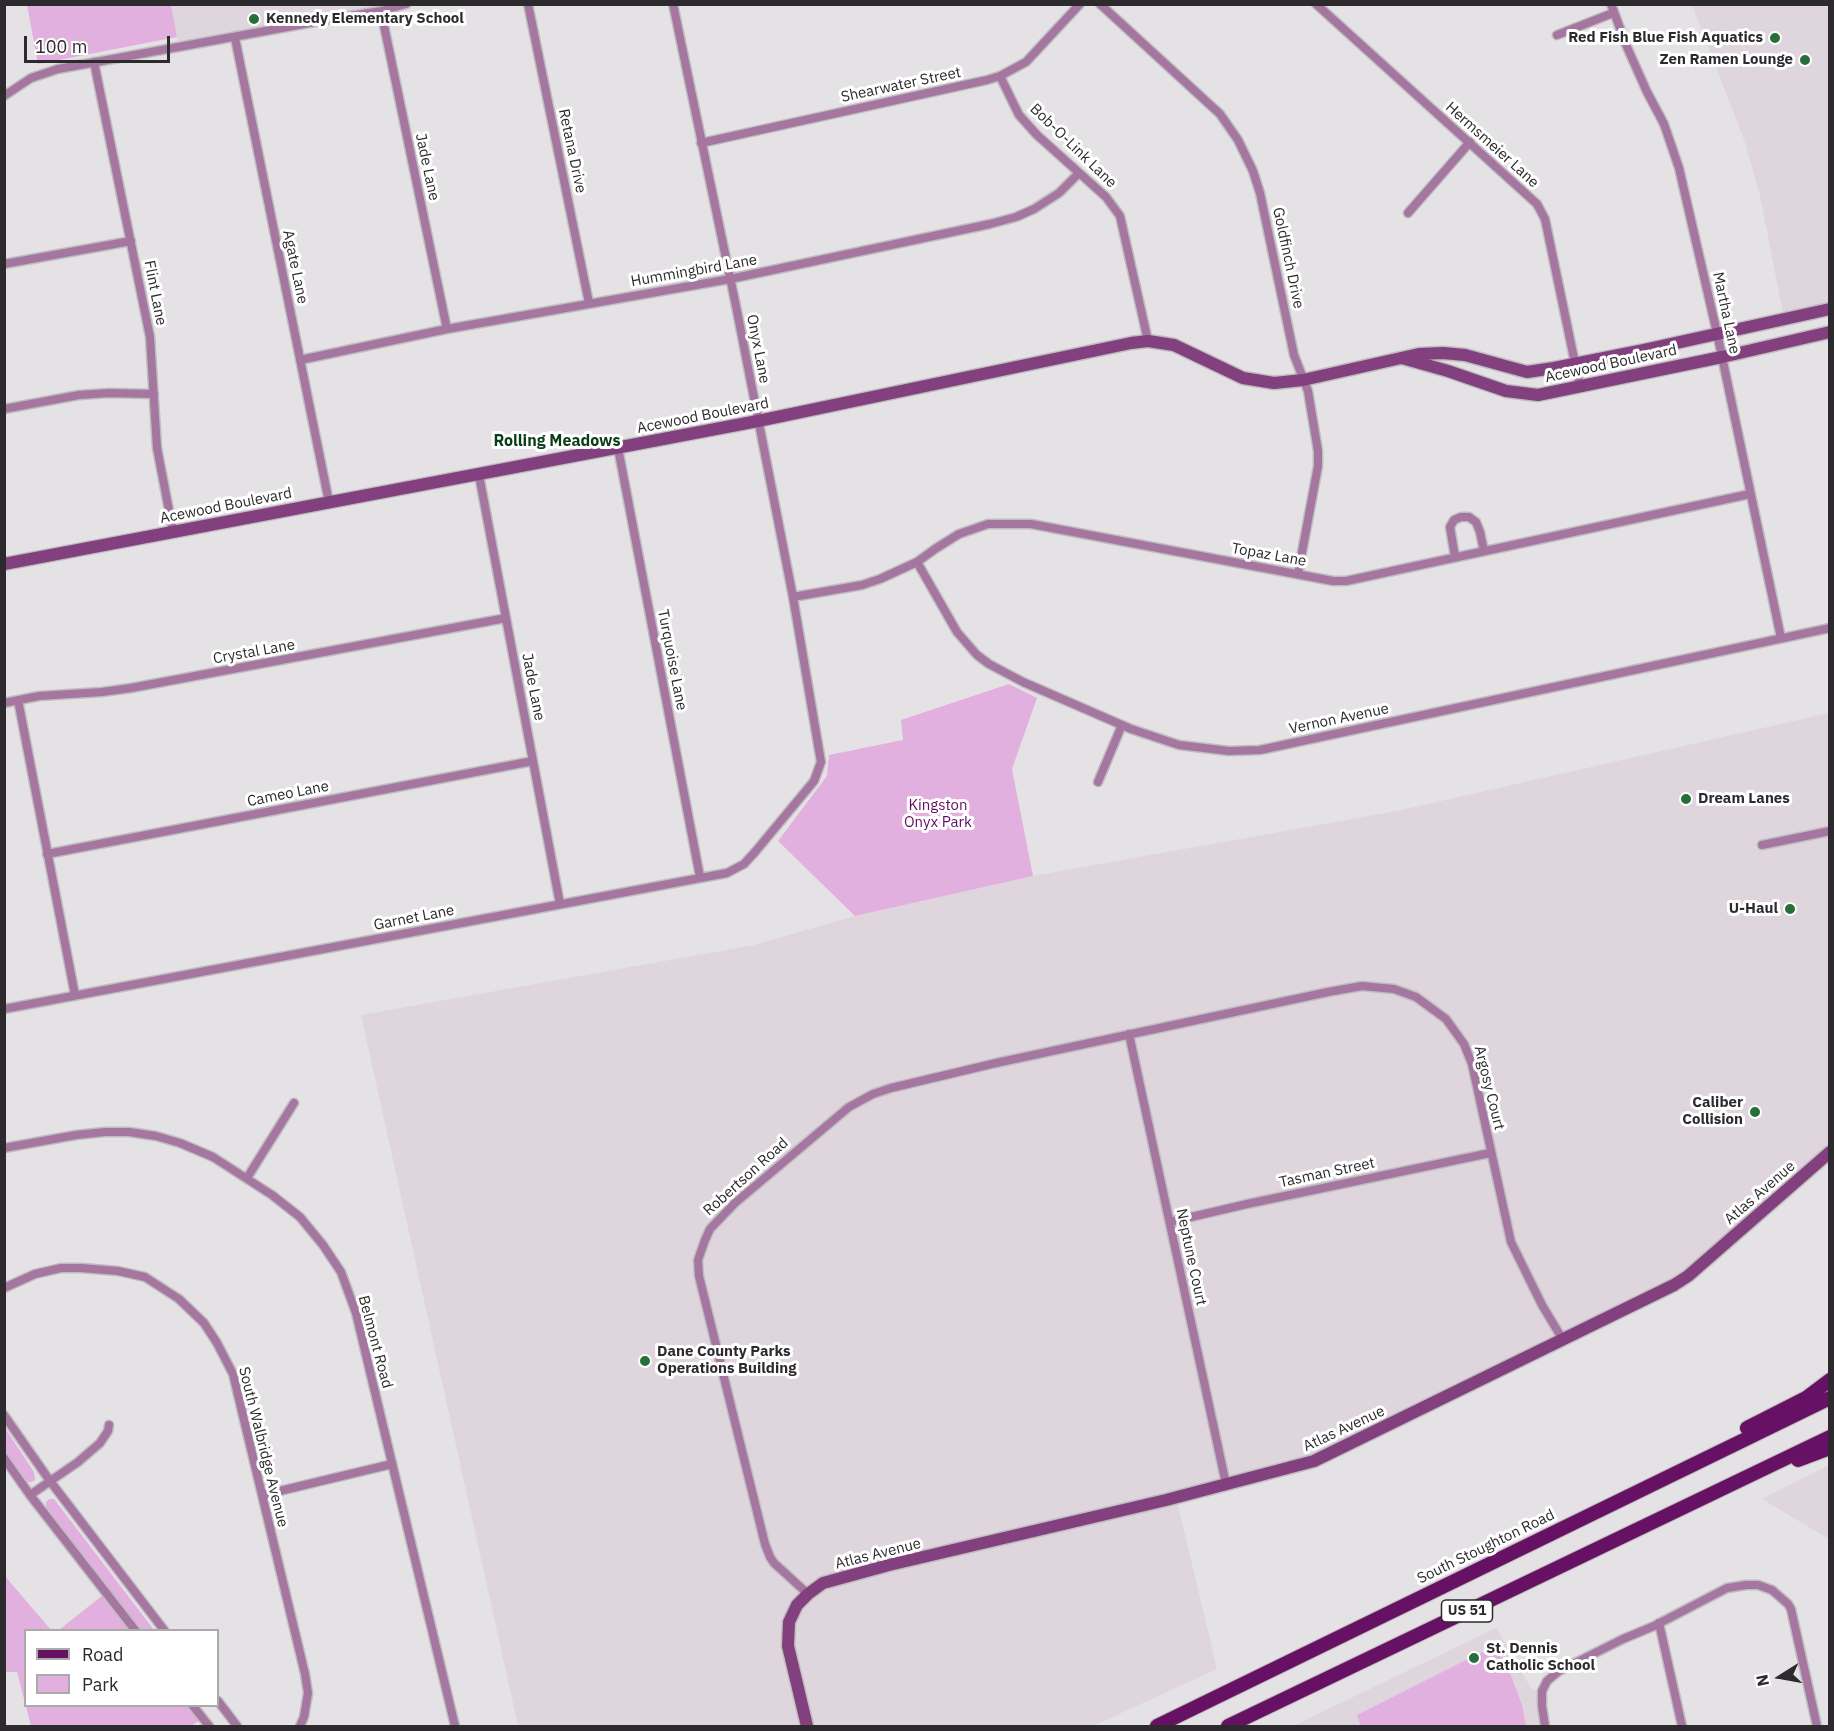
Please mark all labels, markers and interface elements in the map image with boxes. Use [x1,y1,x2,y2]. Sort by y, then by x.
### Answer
place label: Kennedy Elementary School [266,10,464,28]
marker: Kennedy Elementary School [247,12,261,26]
scale bar [27,24,172,62]
place label: Red Fish Blue Fish Aquatics [1568,29,1763,47]
marker: Red Fish Blue Fish Aquatics [1768,31,1782,45]
text: 100 m [35,35,87,58]
place label: Zen Ramen Lounge [1659,51,1793,69]
marker: Zen Ramen Lounge [1798,53,1812,67]
street label: Shearwater Street [839,64,963,106]
street label: Hermsmeier Lane [1442,98,1542,192]
street label: Bob-O-Link Lane [1026,100,1120,192]
street label: Retana Drive [554,107,590,195]
street label: Jade Lane [411,132,443,202]
street label: Goldfinch Drive [1268,206,1308,310]
street label: Agate Lane [278,229,312,305]
street label: Hummingbird Lane [629,251,759,291]
street label: Flint Lane [140,259,170,327]
street label: Martha Lane [1709,270,1743,356]
street label: Onyx Lane [742,313,774,385]
street label: Acewood Boulevard [1544,341,1678,387]
street label: Acewood Boulevard [636,394,770,438]
district label: Rolling Meadows [493,431,621,451]
street label: Acewood Boulevard [159,484,293,528]
street label: Topaz Lane [1230,540,1308,570]
street label: Turquoise Lane [653,608,691,712]
street label: Crystal Lane [212,636,296,668]
street label: Jade Lane [518,652,548,722]
street label: Vernon Avenue [1287,700,1391,738]
street label: Cameo Lane [246,777,330,811]
place label: Dream Lanes [1698,790,1790,808]
marker: Dream Lanes [1679,792,1693,806]
park label: Kingston Onyx Park [904,797,972,832]
place label: U-Haul [1729,900,1778,918]
street label: Garnet Lane [372,901,456,935]
marker: U-Haul [1783,902,1797,916]
street label: Argosy Court [1470,1044,1508,1132]
place label: Caliber Collision [1682,1094,1743,1129]
marker: Caliber Collision [1748,1105,1762,1119]
street label: Robertson Road [700,1134,792,1220]
street label: Tasman Street [1278,1154,1376,1192]
street label: Atlas Avenue [1721,1157,1799,1229]
street label: Neptune Court [1172,1207,1210,1307]
street label: Belmont Road [354,1294,396,1390]
place label: Dane County Parks Operations Building [657,1343,796,1378]
marker: Dane County Parks Operations Building [638,1354,652,1368]
street label: South Walbridge Avenue [234,1365,292,1529]
street label: Atlas Avenue [1300,1402,1388,1456]
street label: South Stoughton Road [1414,1506,1558,1588]
street label: Atlas Avenue [833,1535,923,1573]
road number: US 51 [1442,1600,1492,1622]
legend [24,1629,219,1707]
place label: St. Dennis Catholic School [1486,1640,1595,1675]
text: Road [82,1643,123,1666]
north arrow [1750,1647,1810,1707]
marker: St. Dennis Catholic School [1467,1651,1481,1665]
text: Park [82,1673,118,1696]
text: N [1751,1673,1773,1688]

